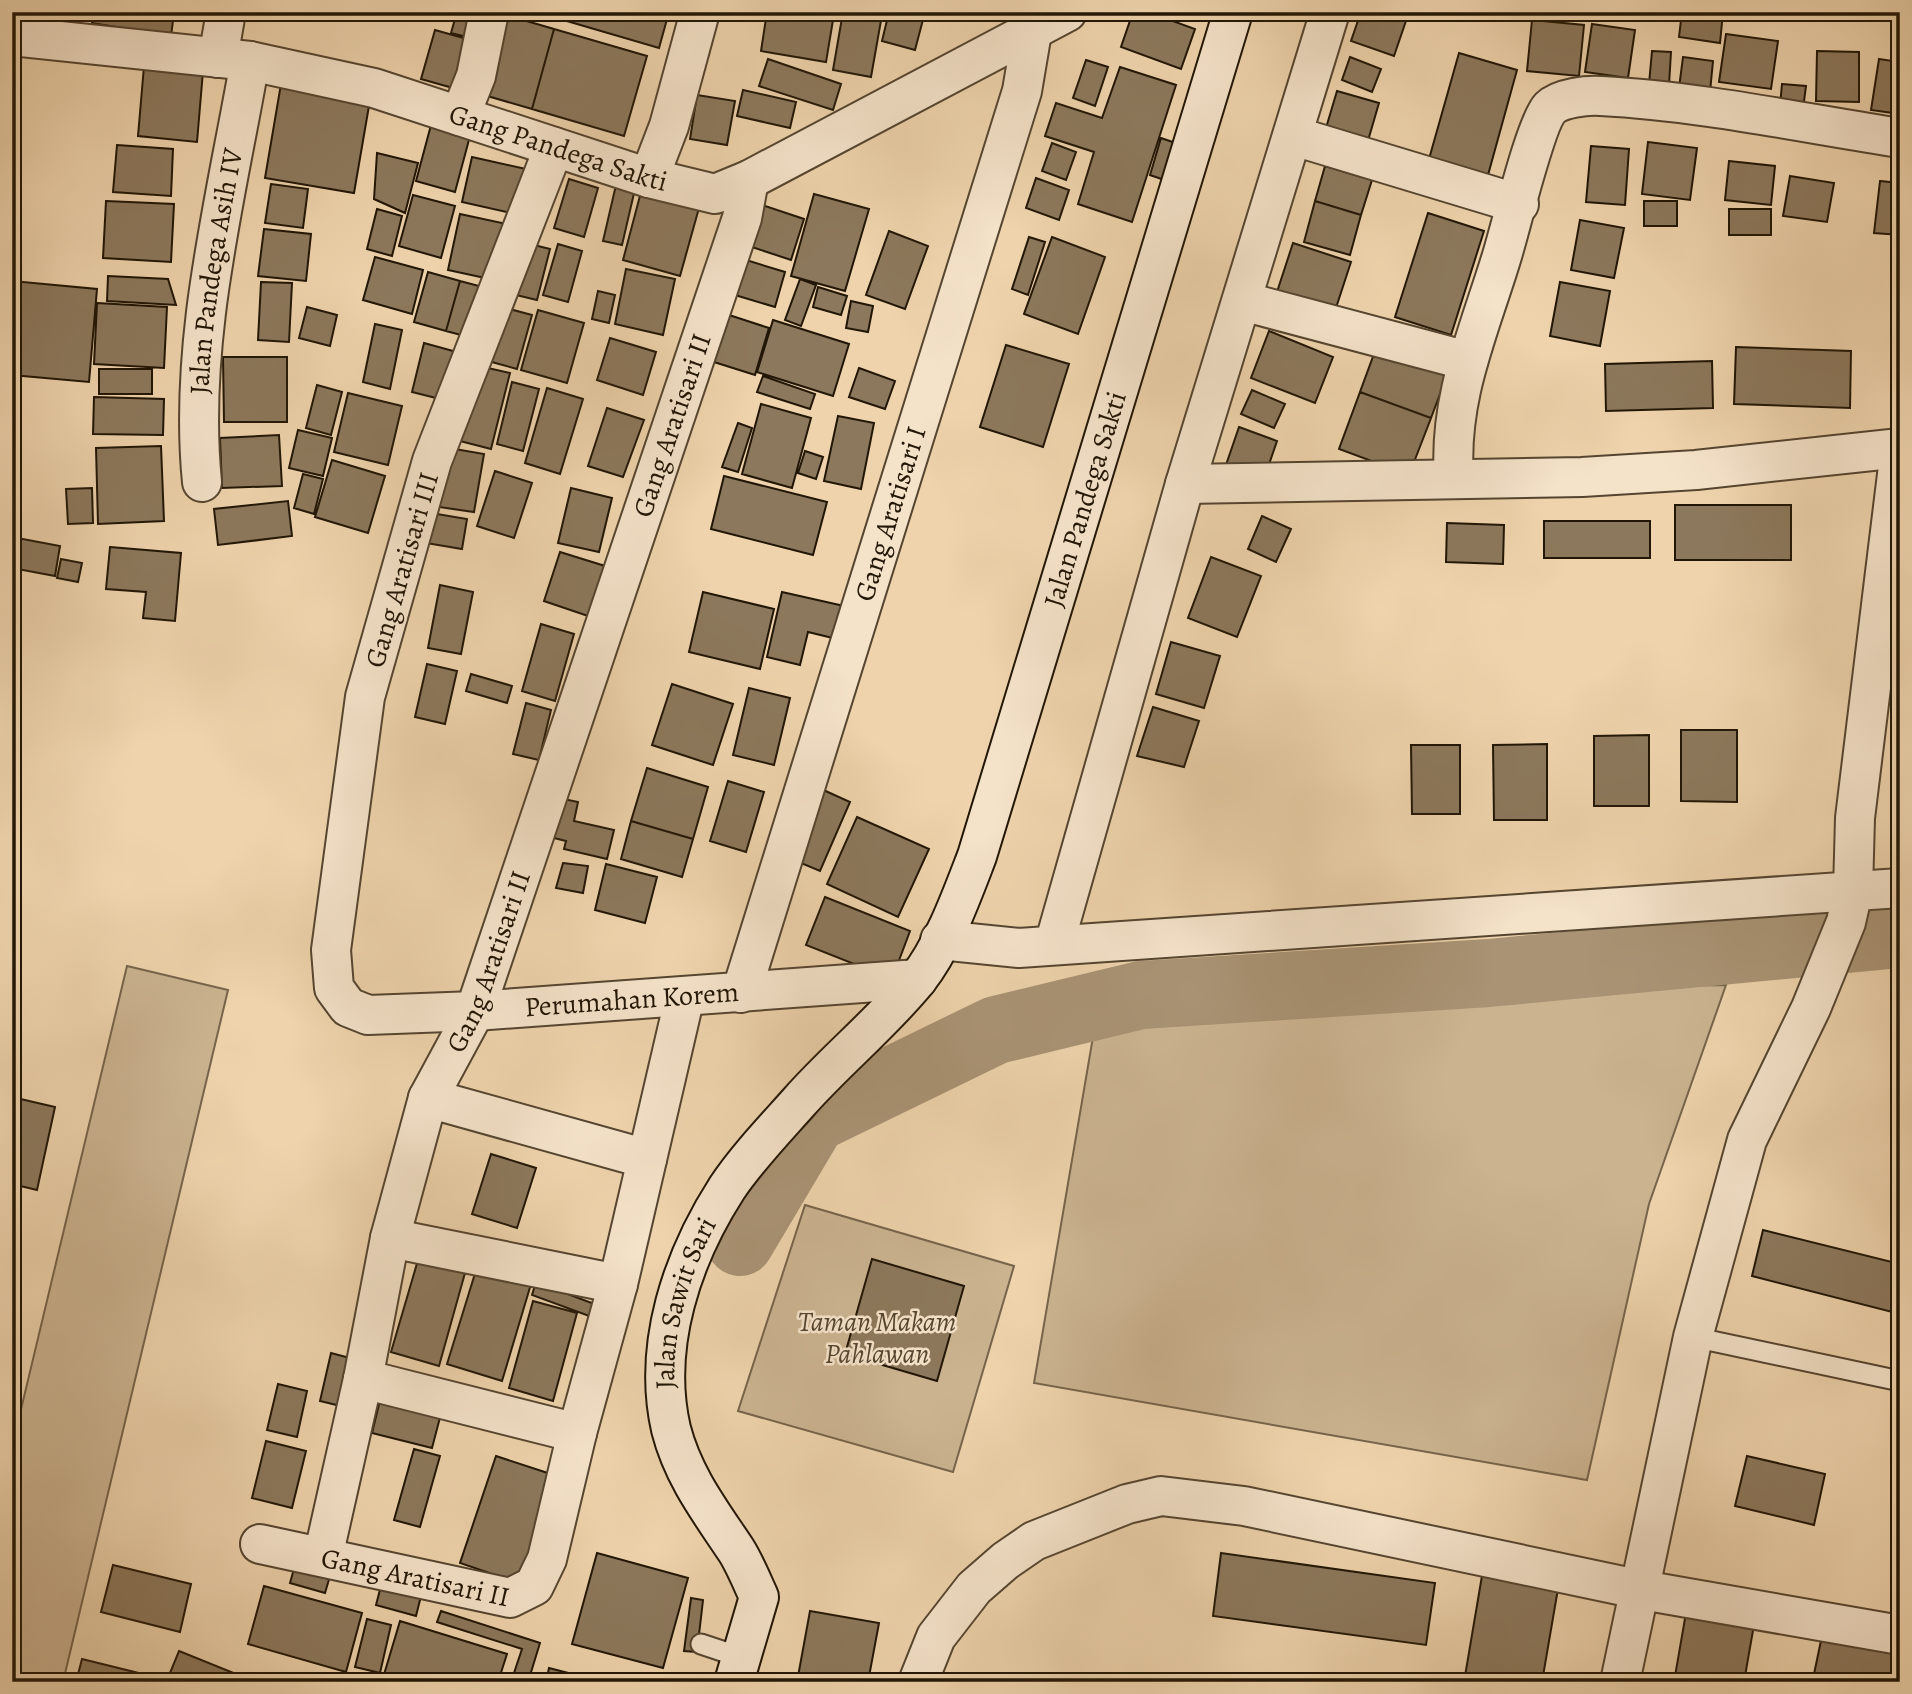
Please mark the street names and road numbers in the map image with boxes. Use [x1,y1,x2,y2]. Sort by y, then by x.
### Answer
street label: Gang Pandega Sakti [444,95,671,201]
street label: Jalan Pandega Asih IV [180,144,252,395]
street label: Gang Aratisari II [624,328,721,522]
street label: Jalan Pandega Sakti [1035,387,1136,612]
street label: Gang Aratisari I [845,421,935,606]
street label: Gang Aratisari III [356,468,448,672]
street label: Gang Aratisari II [437,866,540,1059]
street label: Perumahan Korem [523,973,740,1026]
street label: Jalan Sawit Sari [646,1210,725,1390]
street label: Gang Aratisari II [318,1539,513,1616]

